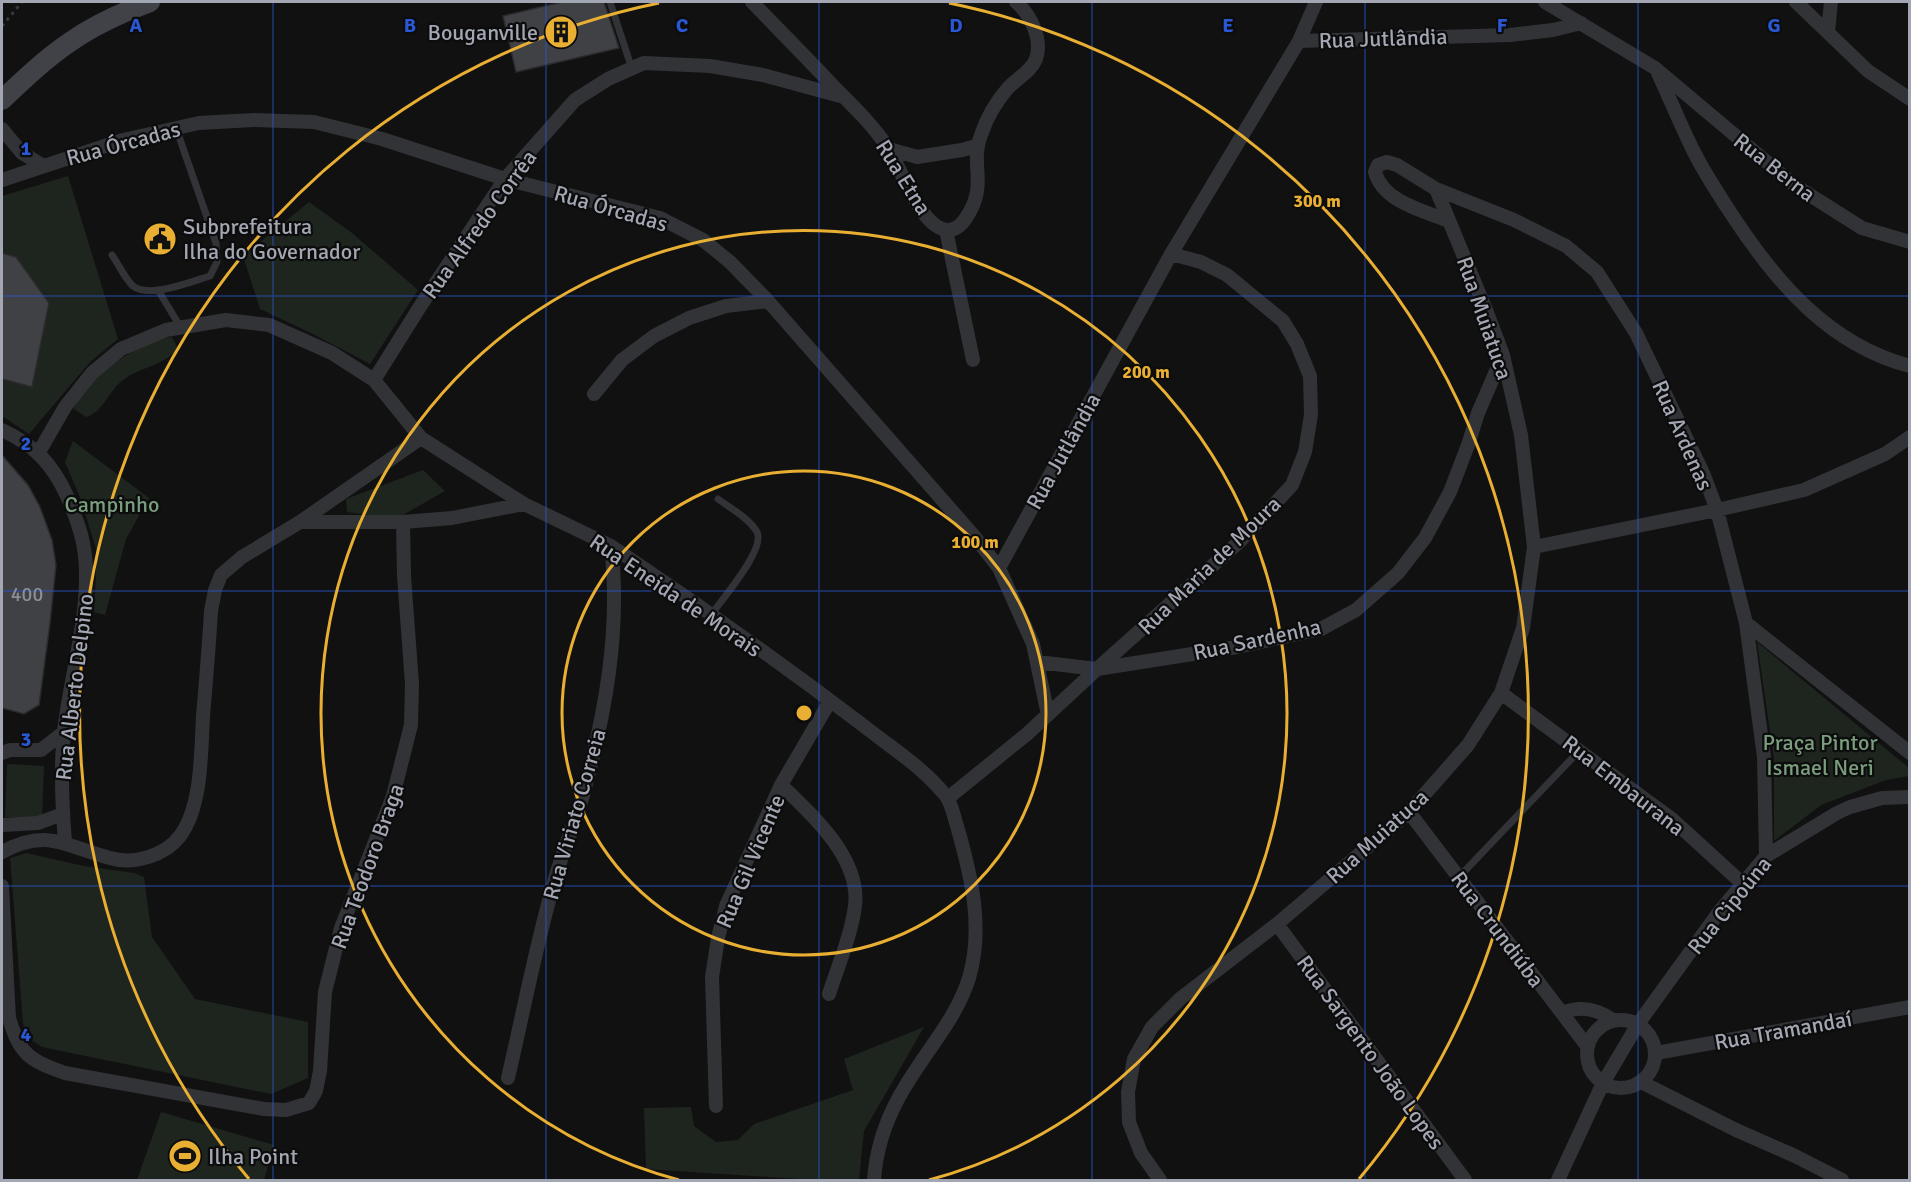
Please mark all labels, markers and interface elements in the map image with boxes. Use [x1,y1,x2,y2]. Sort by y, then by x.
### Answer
text: A [130,13,143,38]
text: B [404,13,416,38]
text: C [676,13,688,38]
text: D [949,13,963,38]
text: E [1222,13,1234,38]
text: F [1497,13,1508,38]
text: G [1767,13,1781,38]
building icon: Bouganville [543,14,579,50]
place label: Bouganville [428,19,538,46]
street label: Rua Jutlândia [1318,23,1448,54]
street label: Rua Órcadas [63,115,183,172]
street label: Rua Berna [1728,127,1821,208]
street label: Rua Etna [870,135,937,220]
text: 1 [21,136,32,161]
street label: Rua Alfredo Corrêa [416,145,542,304]
street label: Rua Órcadas [551,179,671,238]
text: 300 m [1293,190,1341,212]
place label: Subprefeitura Ilha do Governador [183,213,360,265]
public building icon: Subprefeitura Ilha do Governador [142,221,178,257]
street label: Rua Muiatuca [1451,253,1518,383]
text: 200 m [1122,361,1170,383]
street label: Rua Ardenas [1646,376,1719,494]
street label: Rua Jutlândia [1020,388,1106,514]
text: 2 [21,431,31,456]
street label: Rua Maria de Moura [1132,490,1286,640]
park label: Campinho [65,491,159,518]
street label: Rua Eneida de Morais [585,528,767,663]
text: 100 m [951,531,999,553]
house number: 400 [11,582,43,607]
street label: Rua Alberto Delpino [50,592,99,782]
street label: Rua Sardenha [1191,613,1323,666]
centre of rings [794,703,814,723]
street label: Rua Viriato Correia [537,725,612,903]
text: 3 [21,727,31,752]
street label: Rua Embaurana [1557,729,1690,842]
park label: Praça Pintor Ismael Neri [1763,729,1878,781]
street label: Rua Teodoro Braga [325,780,410,953]
street label: Rua Muiatuca [1321,783,1434,889]
street label: Rua Gil Vicente [710,790,791,932]
street label: Rua Cipoúna [1682,851,1777,960]
street label: Rua Crundiúba [1445,866,1550,993]
street label: Rua Sargento João Lopes [1291,950,1450,1155]
street label: Rua Tramandaí [1712,1005,1854,1056]
text: 4 [21,1022,32,1047]
sports icon: Ilha Point [167,1138,203,1174]
place label: Ilha Point [208,1143,298,1170]

